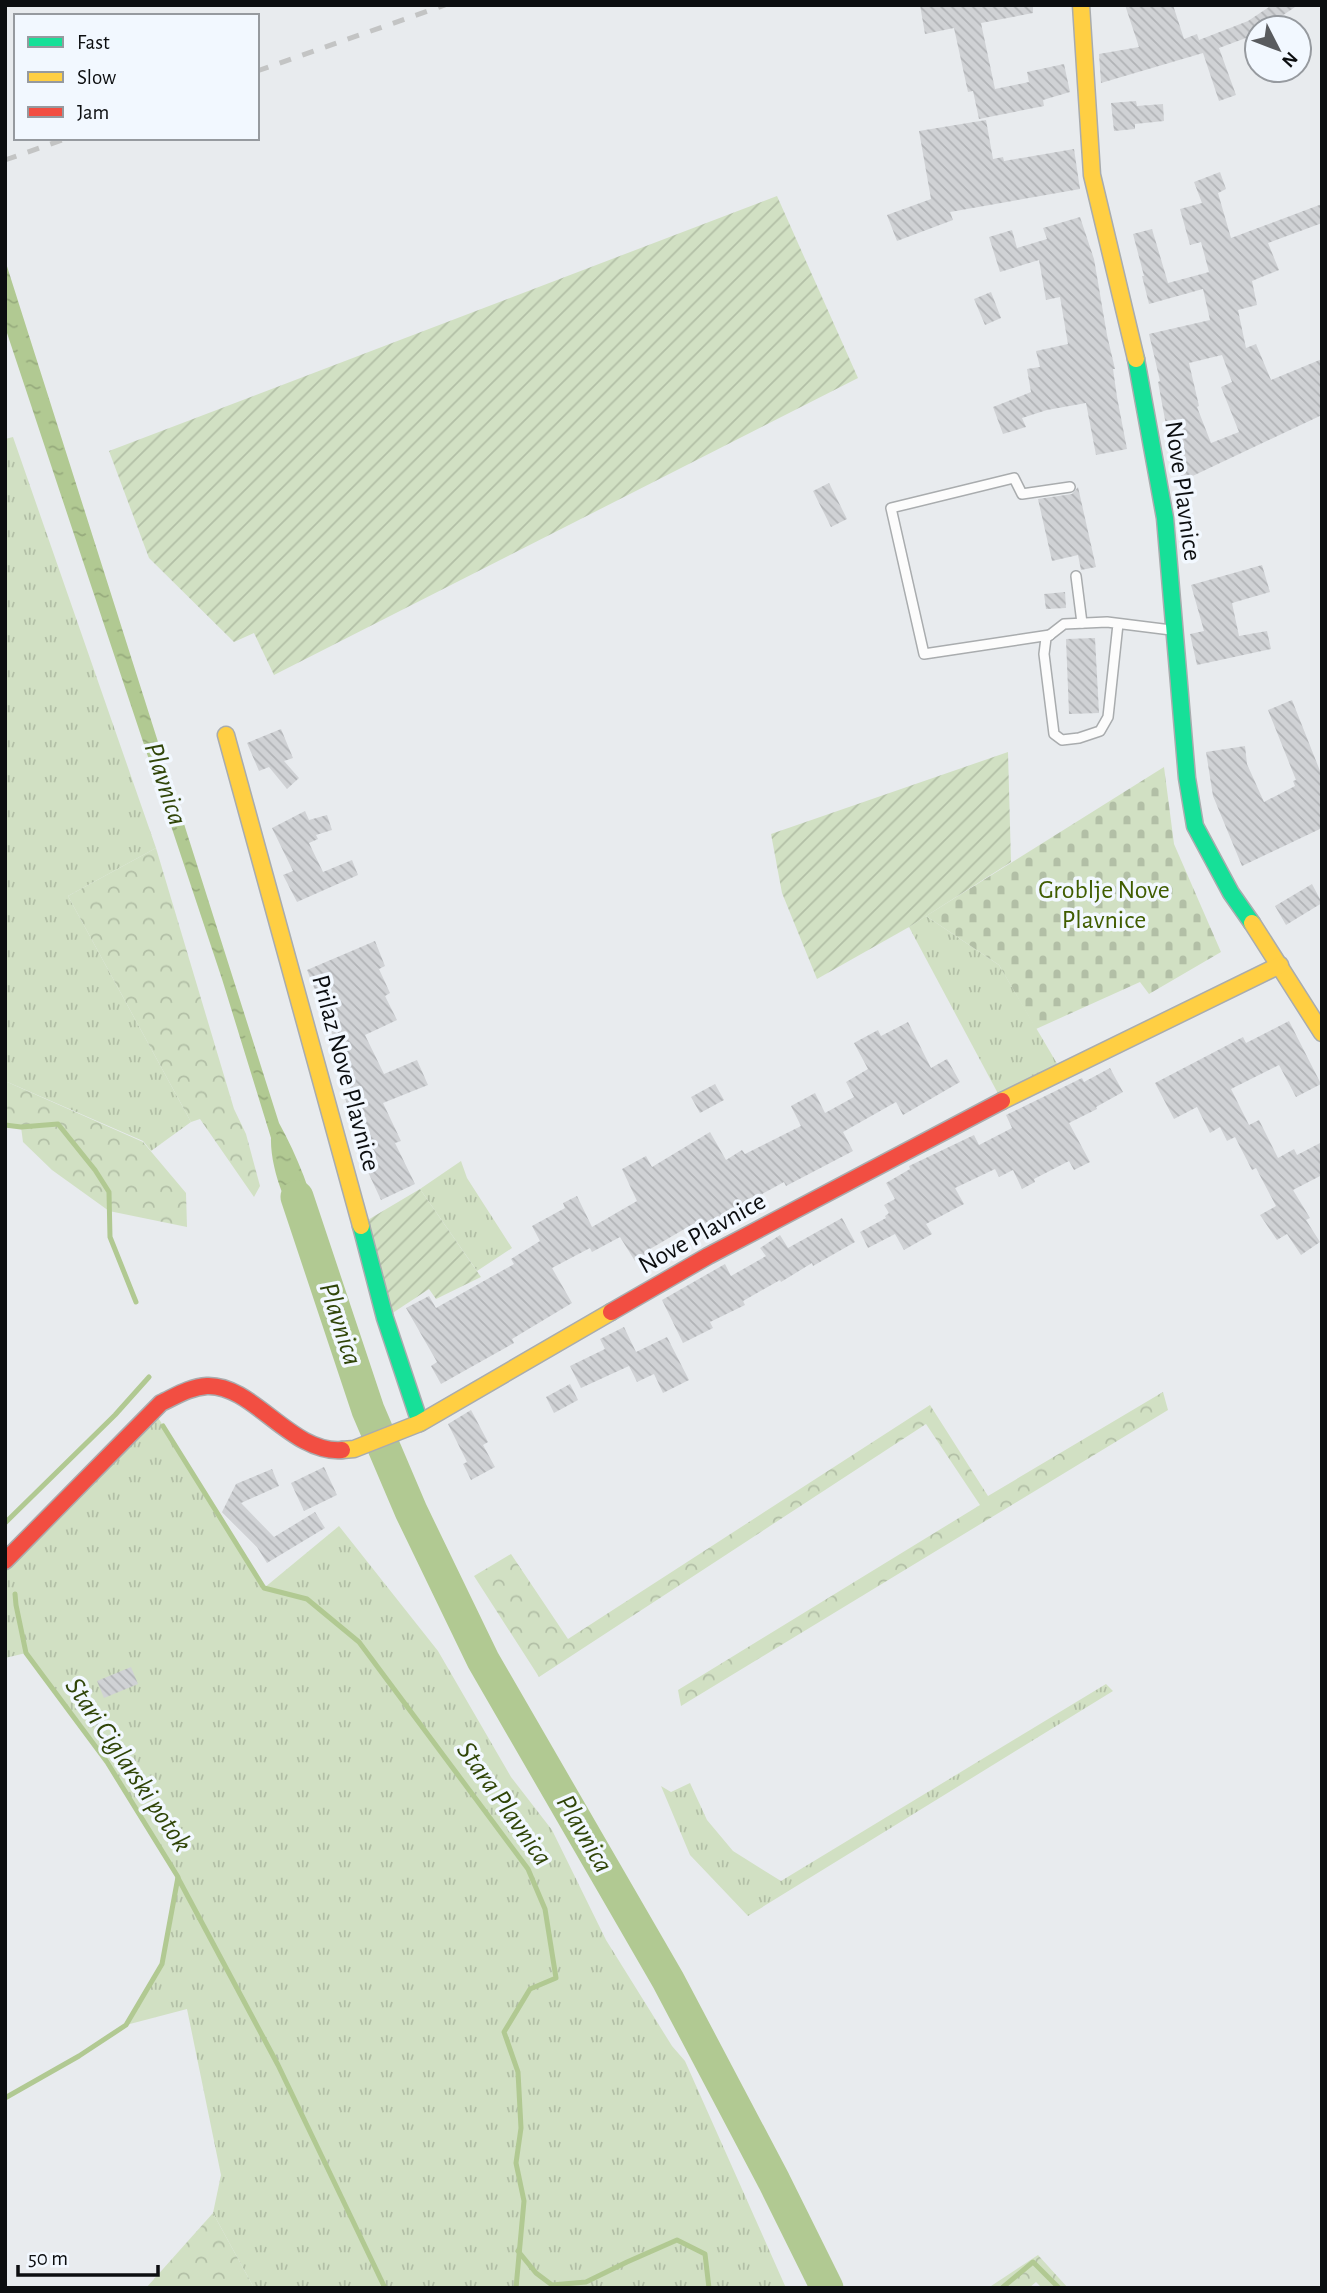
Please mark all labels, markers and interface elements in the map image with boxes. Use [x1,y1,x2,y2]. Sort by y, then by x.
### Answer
legend [14,14,259,140]
north arrow [1243,14,1313,84]
text: Fast [77,32,110,53]
text: N [1278,48,1301,71]
text: Slow [77,67,116,88]
text: Jam [77,102,109,123]
street label: Nove Plavnice [1160,419,1206,563]
water label: Plavnica [139,739,191,829]
park label: Groblje Nove Plavnice [1038,877,1170,933]
street label: Prilaz Nove Plavnice [307,972,385,1174]
street label: Nove Plavnice [634,1187,770,1279]
water label: Plavnica [314,1279,366,1369]
water label: Stari Ciglarski potok [60,1673,196,1857]
water label: Stara Plavnica [451,1737,557,1871]
water label: Plavnica [551,1790,617,1878]
scale bar [18,2234,158,2278]
text: 50 m [28,2248,68,2269]

